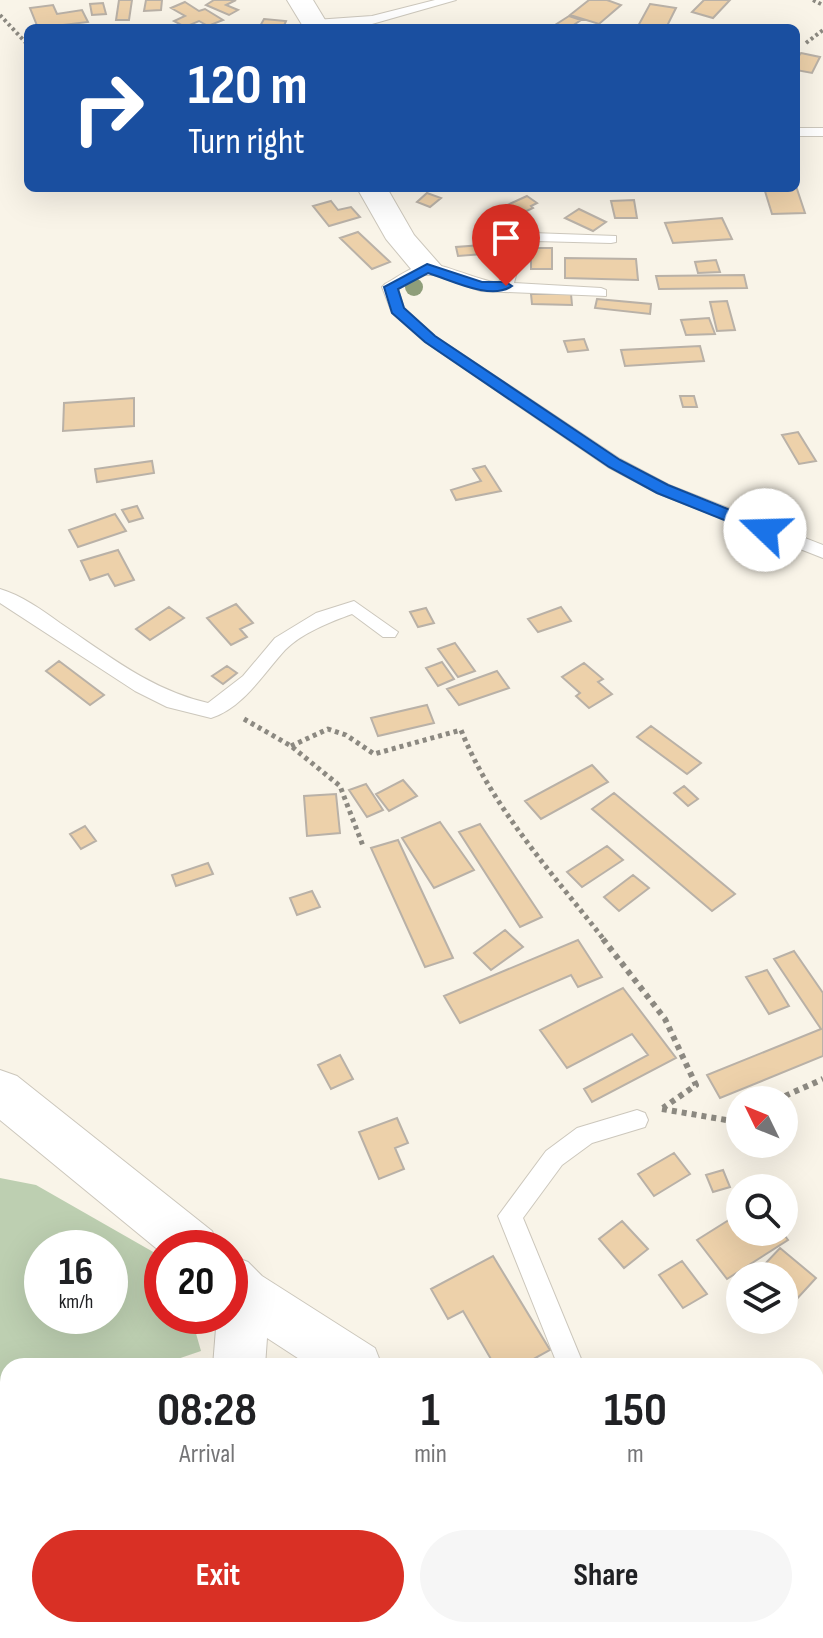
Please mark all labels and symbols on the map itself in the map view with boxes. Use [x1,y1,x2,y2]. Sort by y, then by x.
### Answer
pin [472,204,540,286]
position arrow [723,488,807,572]
north arrow [726,1086,798,1158]
speed limit sign: 20 [144,1230,248,1334]

